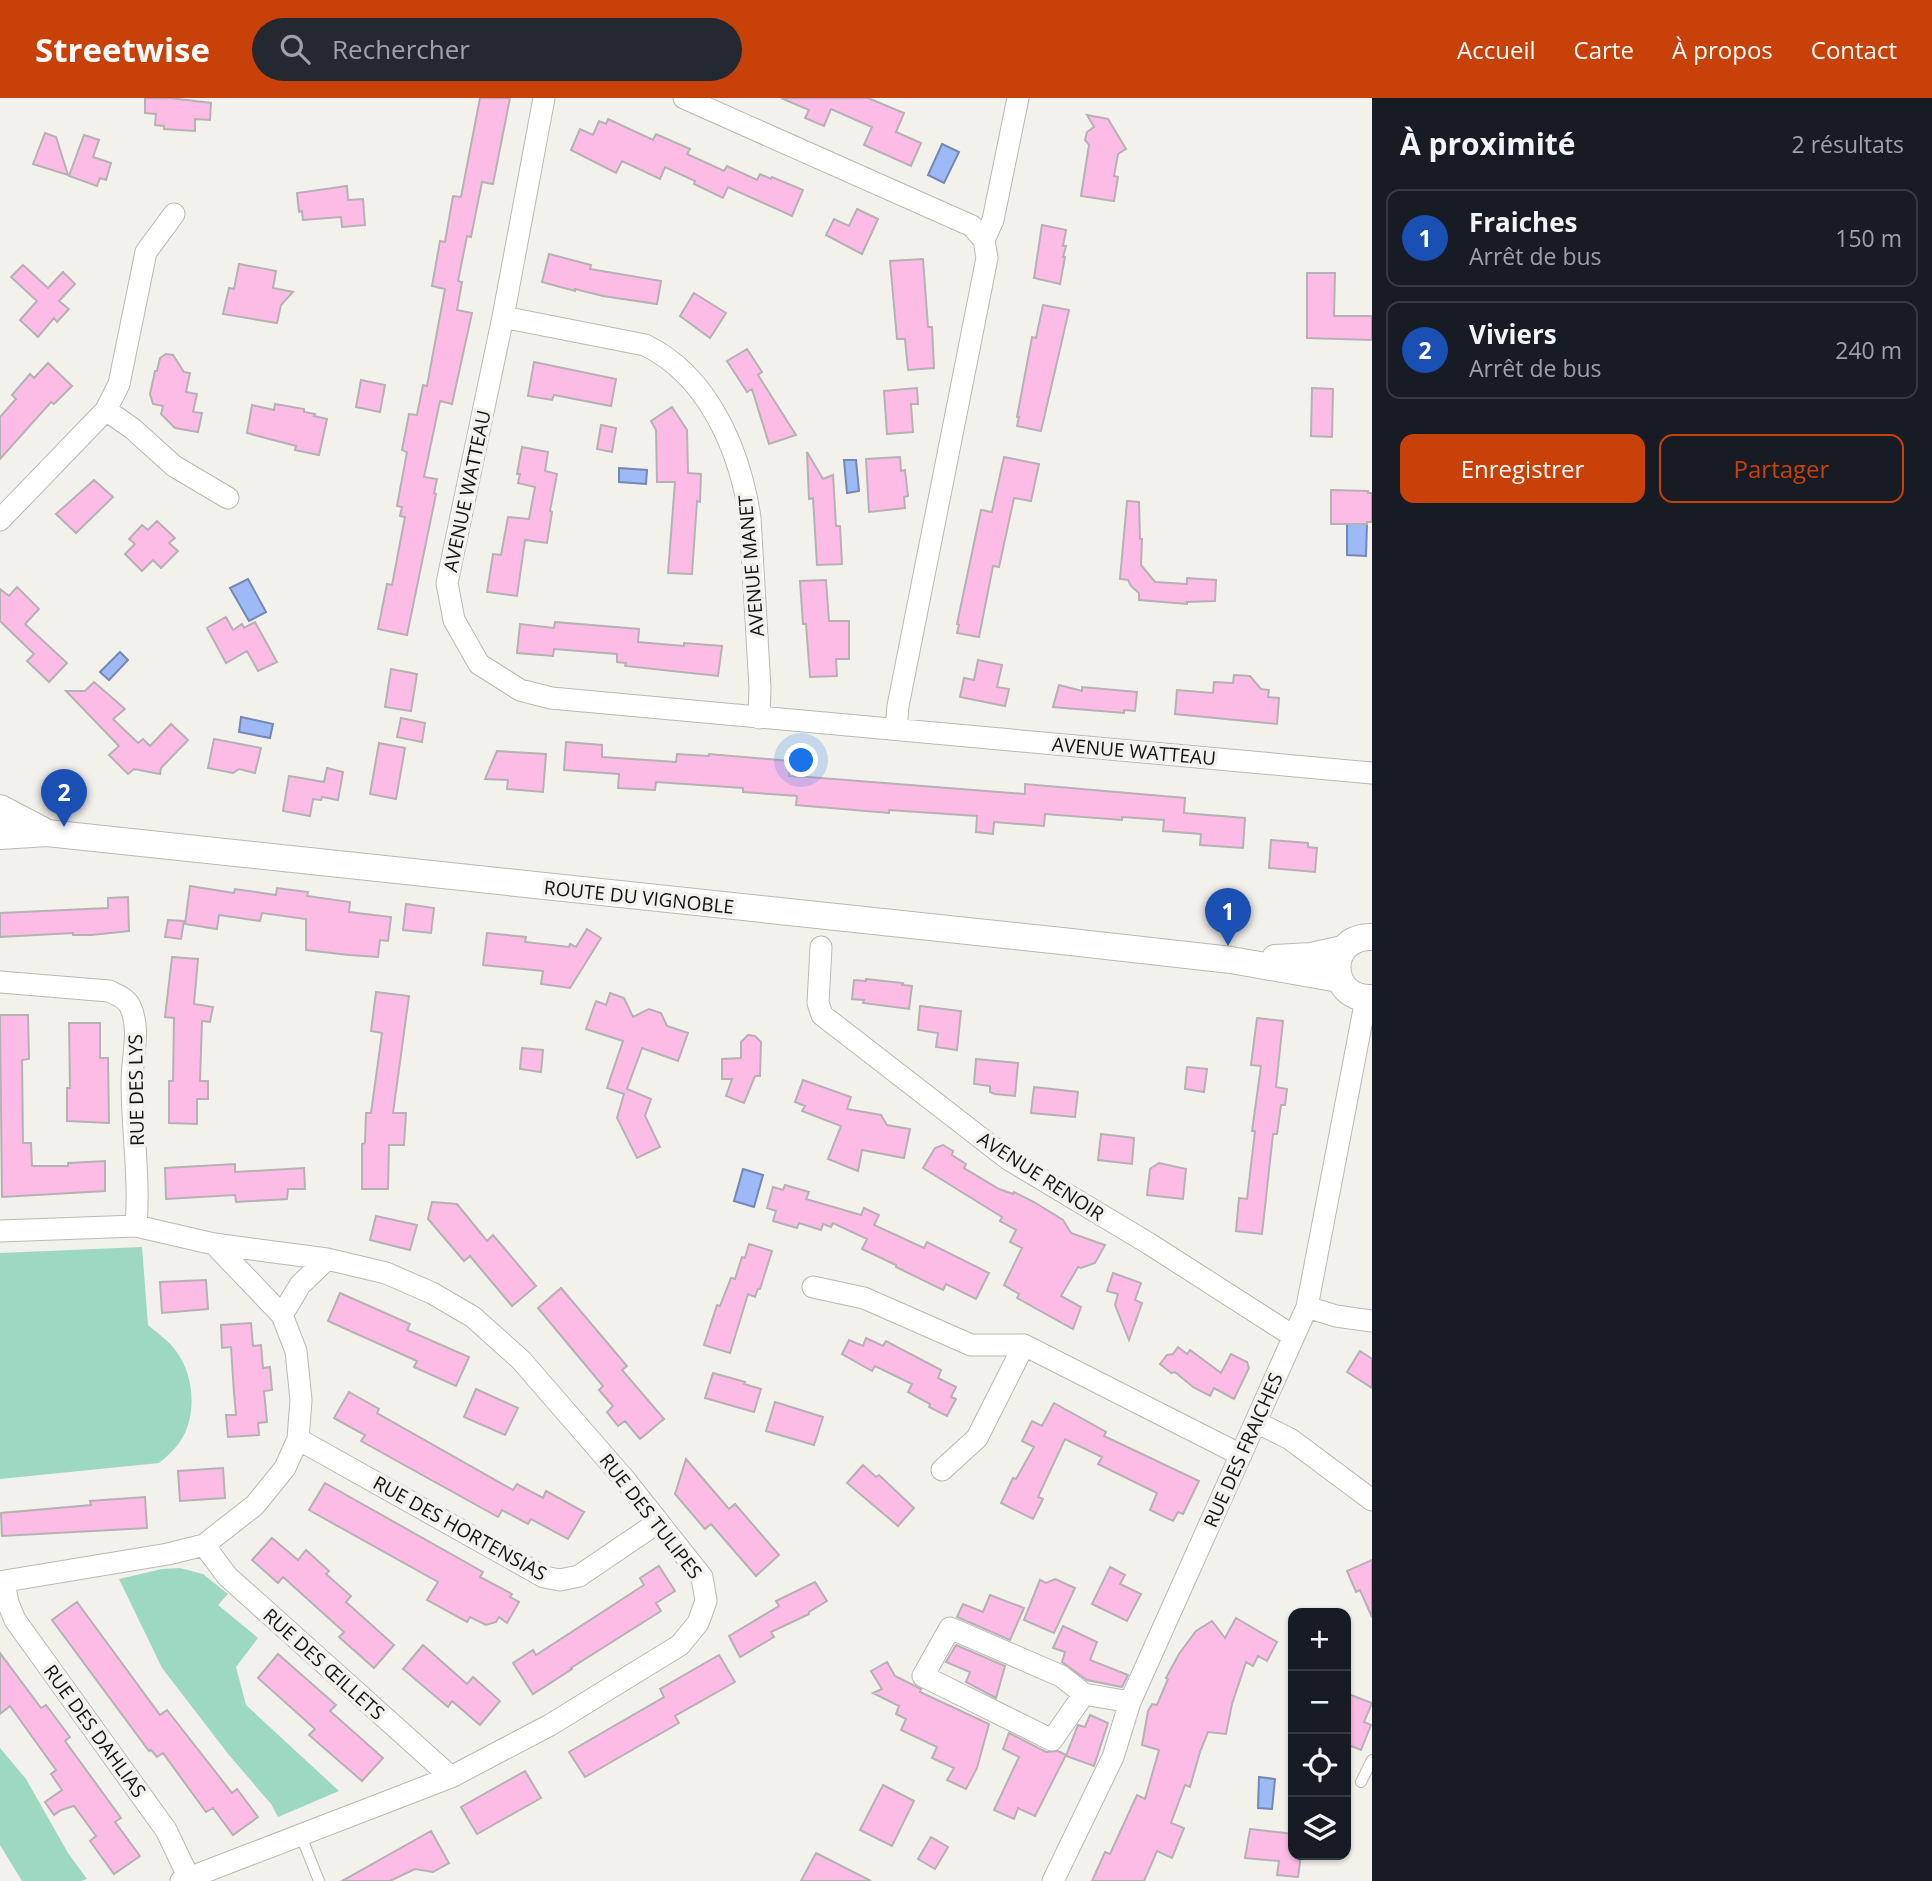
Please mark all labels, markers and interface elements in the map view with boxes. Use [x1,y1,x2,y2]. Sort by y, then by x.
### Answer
search box [252,18,742,81]
text: Streetwise [35,27,210,72]
icon: search [276,30,314,68]
text: Rechercher [332,31,470,67]
text: Accueil [1457,33,1536,66]
text: Carte [1574,33,1634,66]
text: À propos [1672,33,1773,66]
text: Contact [1811,33,1897,66]
text: À proximité [1400,123,1576,164]
text: 2 résultats [1792,128,1904,160]
text: Fraiches [1469,204,1577,240]
text: 1 [1418,222,1432,254]
text: 150 m [1835,222,1902,254]
text: Arrêt de bus [1469,240,1602,272]
text: Viviers [1469,316,1557,352]
text: 2 [1418,334,1432,366]
text: 240 m [1835,334,1902,366]
text: Arrêt de bus [1469,352,1602,384]
street label: AVENUE WATTEAU [437,408,497,574]
button: Enregistrer [1400,434,1645,503]
button: Partager [1659,434,1904,503]
street label: AVENUE MANET [732,494,770,638]
street label: AVENUE WATTEAU [1051,731,1217,771]
your location [784,743,818,777]
pin: 2 [41,769,87,827]
street label: ROUTE DU VIGNOBLE [543,874,735,920]
pin: 1 [1205,888,1251,946]
street label: RUE DES LYS [122,1034,150,1146]
street label: AVENUE RENOIR [973,1125,1110,1227]
street label: RUE DES FRAICHES [1197,1369,1289,1531]
street label: RUE DES TULIPES [594,1448,708,1584]
street label: RUE DES HORTENSIAS [369,1469,551,1587]
street label: RUE DES ŒILLETS [258,1603,390,1725]
map controls [1288,1608,1351,1860]
button: + [1288,1608,1351,1671]
street label: RUE DES DAHLIAS [38,1659,152,1803]
button: − [1288,1671,1351,1734]
button: locate [1288,1734,1351,1797]
button: layers [1288,1797,1351,1860]

